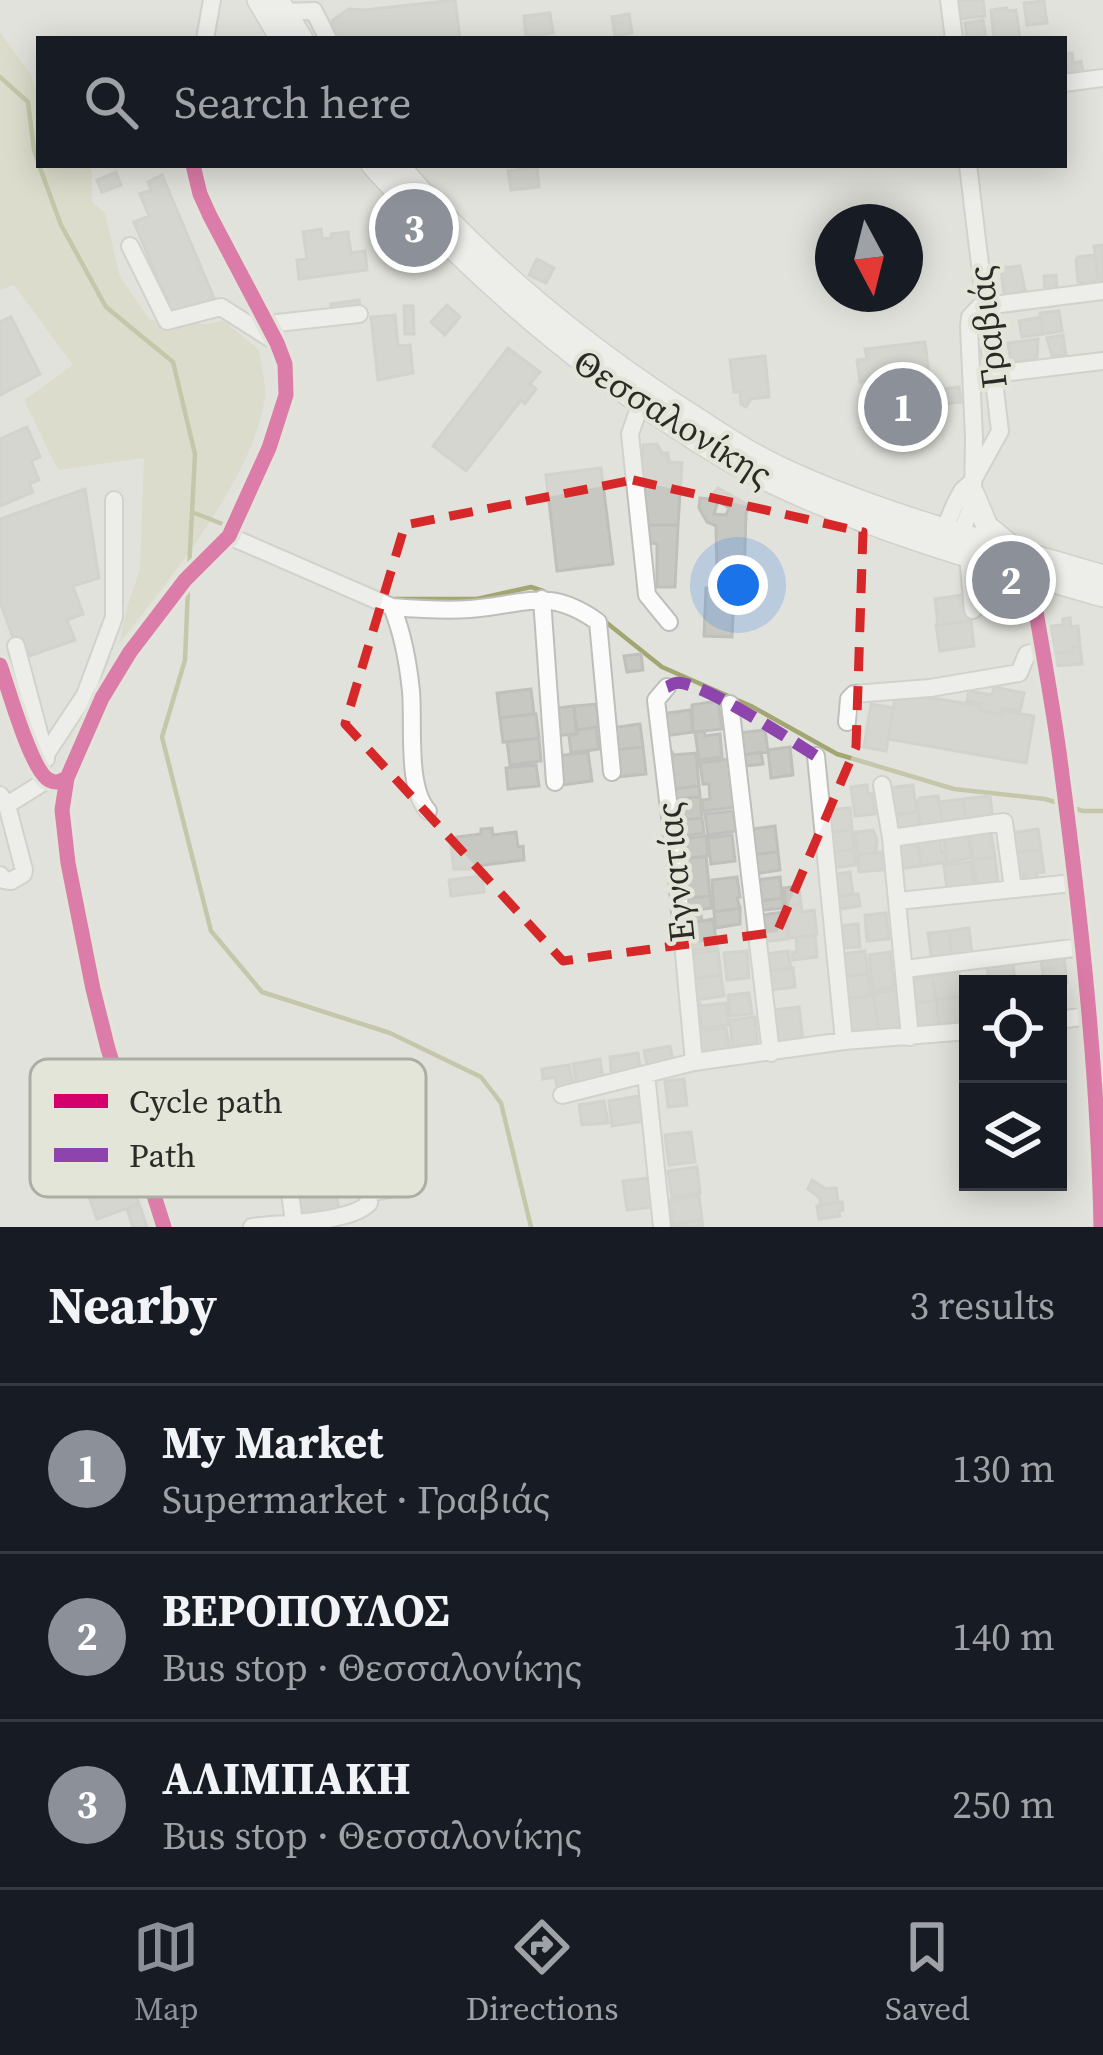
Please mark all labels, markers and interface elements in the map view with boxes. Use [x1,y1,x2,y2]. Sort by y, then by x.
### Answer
search box [36,36,1067,168]
icon: search [78,69,144,135]
text: Search here [174,71,411,133]
pin: 3 [375,183,453,273]
north arrow [815,204,923,312]
street label: Γραβιάς [955,263,1019,391]
street label: Θεσσαλονίκης [564,337,782,499]
pin: 1 [864,362,942,452]
pin: 2 [972,535,1050,625]
your location [708,555,768,615]
street label: Εγνατίας [643,800,707,944]
map controls [959,975,1067,1191]
button: locate [959,975,1067,1083]
legend [30,1059,426,1197]
text: Cycle path [129,1079,283,1124]
button: layers [959,1083,1067,1191]
text: Path [129,1133,196,1178]
text: Nearby [48,1270,217,1340]
text: 3 results [910,1279,1055,1332]
text: My Market [162,1411,383,1473]
text: 1 [76,1442,98,1495]
text: 130 m [952,1442,1055,1495]
text: Supermarket · Γραβιάς [162,1473,550,1526]
text: ΒΕΡΟΠΟΥΛΟΣ [162,1579,449,1641]
text: 2 [76,1610,98,1663]
text: 140 m [952,1610,1055,1663]
text: Bus stop · Θεσσαλονίκης [162,1641,582,1694]
text: ΑΛΙΜΠΑΚΗ [162,1747,411,1809]
text: 3 [76,1778,98,1831]
text: 250 m [952,1778,1055,1831]
text: Bus stop · Θεσσαλονίκης [162,1809,582,1862]
tab: Map [133,1914,199,2031]
tab: Directions [466,1914,619,2031]
tab: Saved [885,1914,970,2031]

